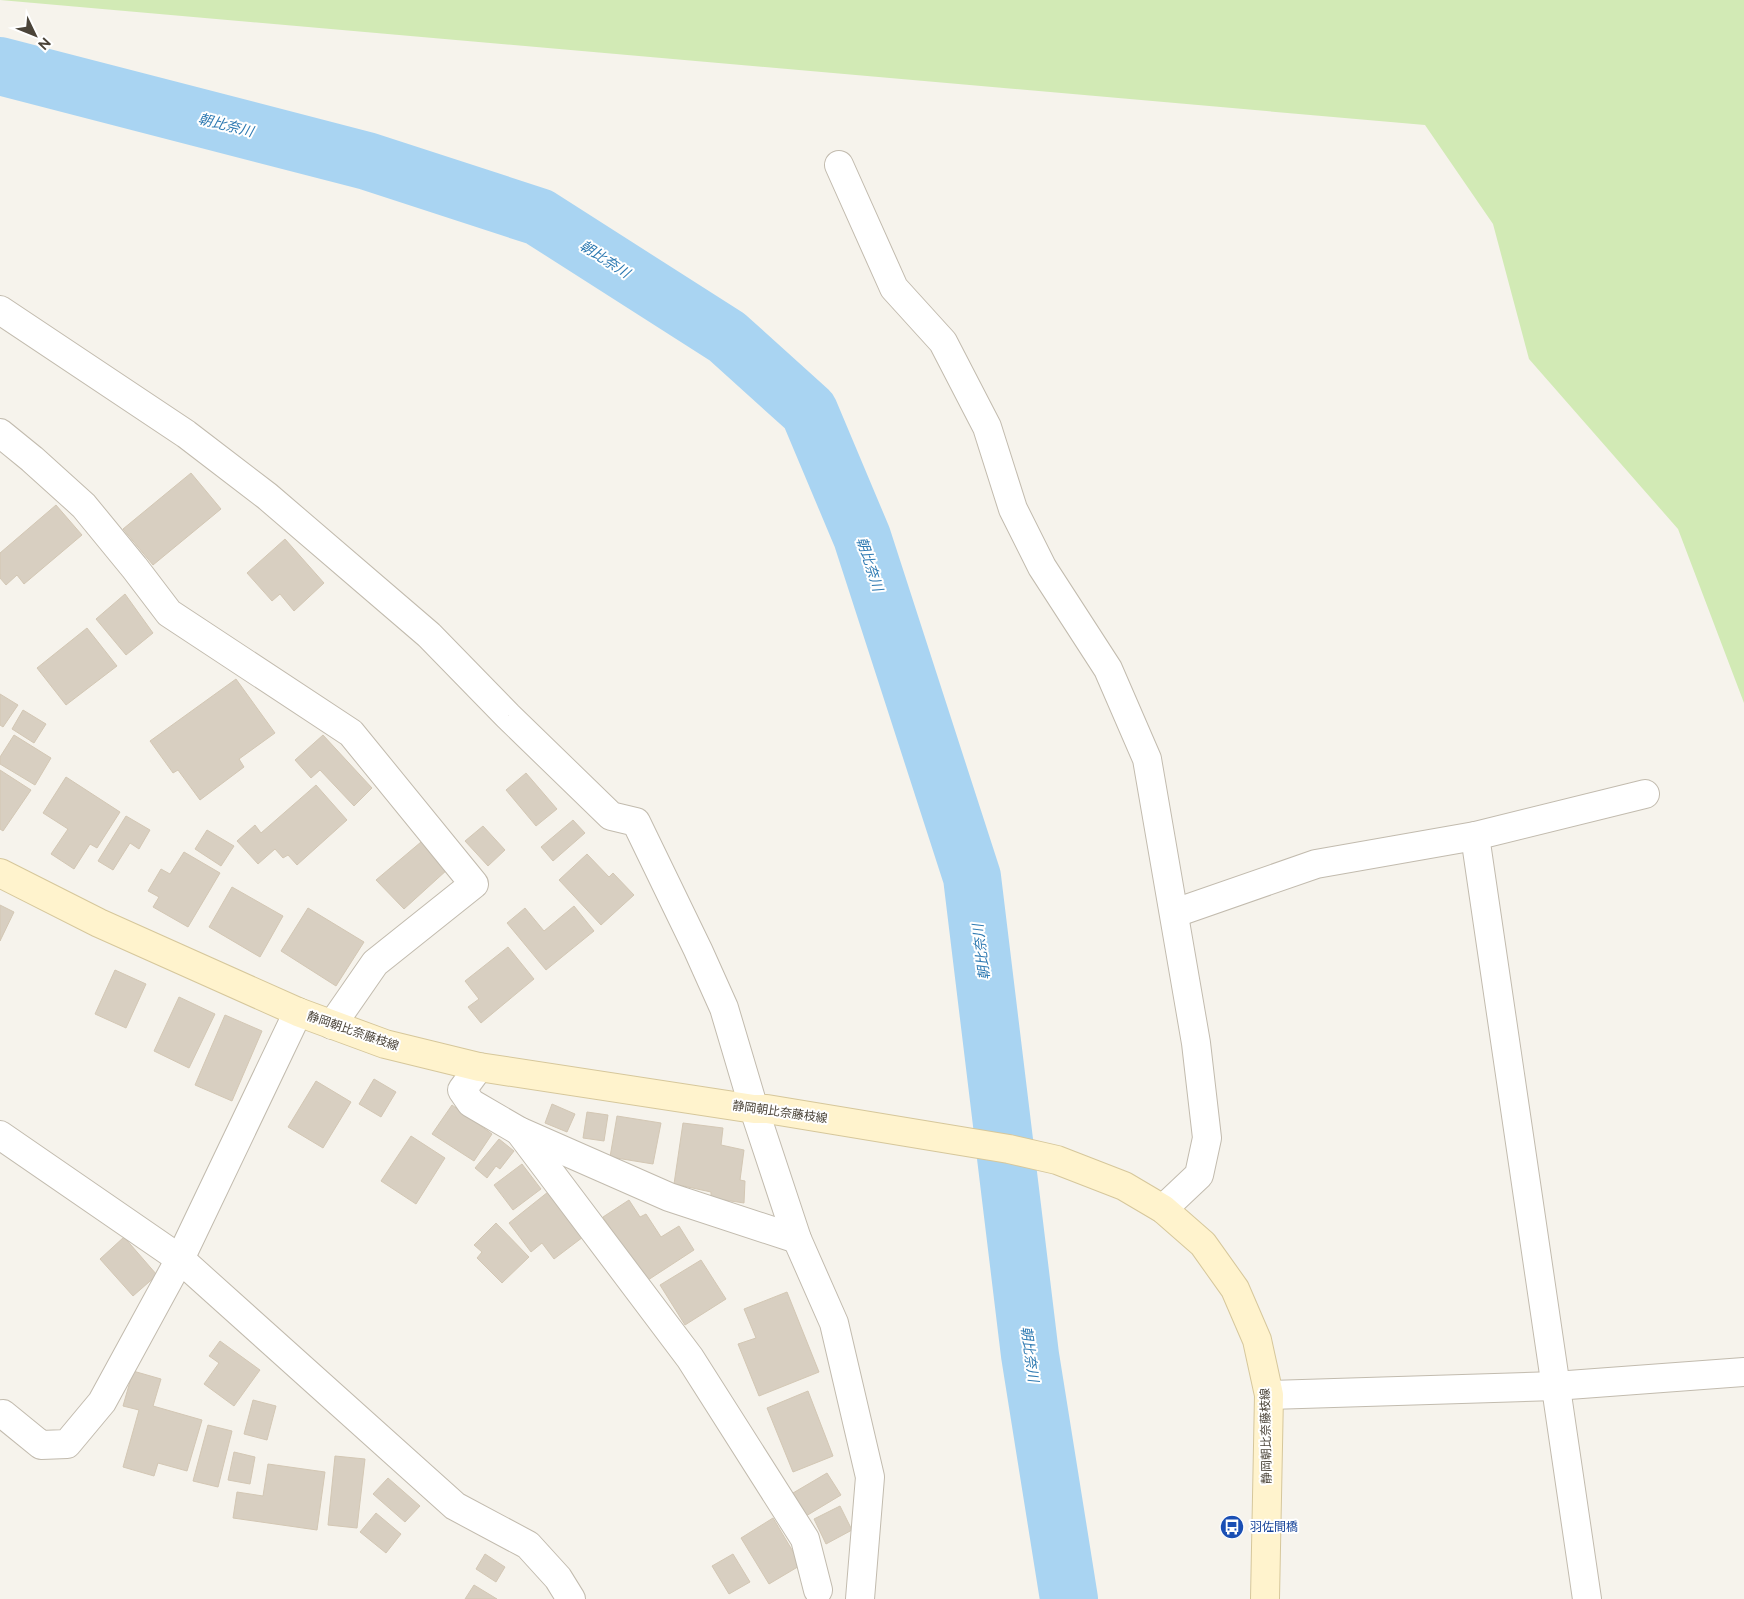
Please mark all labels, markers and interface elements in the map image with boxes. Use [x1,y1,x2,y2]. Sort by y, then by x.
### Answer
north arrow [10,10,60,60]
text: N [35,35,54,53]
water label: 朝比奈川 [197,110,257,140]
water label: 朝比奈川 [577,237,635,282]
water label: 朝比奈川 [854,535,887,595]
water label: 朝比奈川 [969,921,992,981]
street label: 静岡朝比奈藤枝線 [305,1009,401,1053]
street label: 静岡朝比奈藤枝線 [731,1098,829,1126]
water label: 朝比奈川 [1018,1325,1042,1385]
street label: 静岡朝比奈藤枝線 [1258,1388,1274,1484]
bus stop icon: 羽佐間橋 [1219,1514,1245,1540]
place label: 羽佐間橋 [1250,1520,1298,1534]

